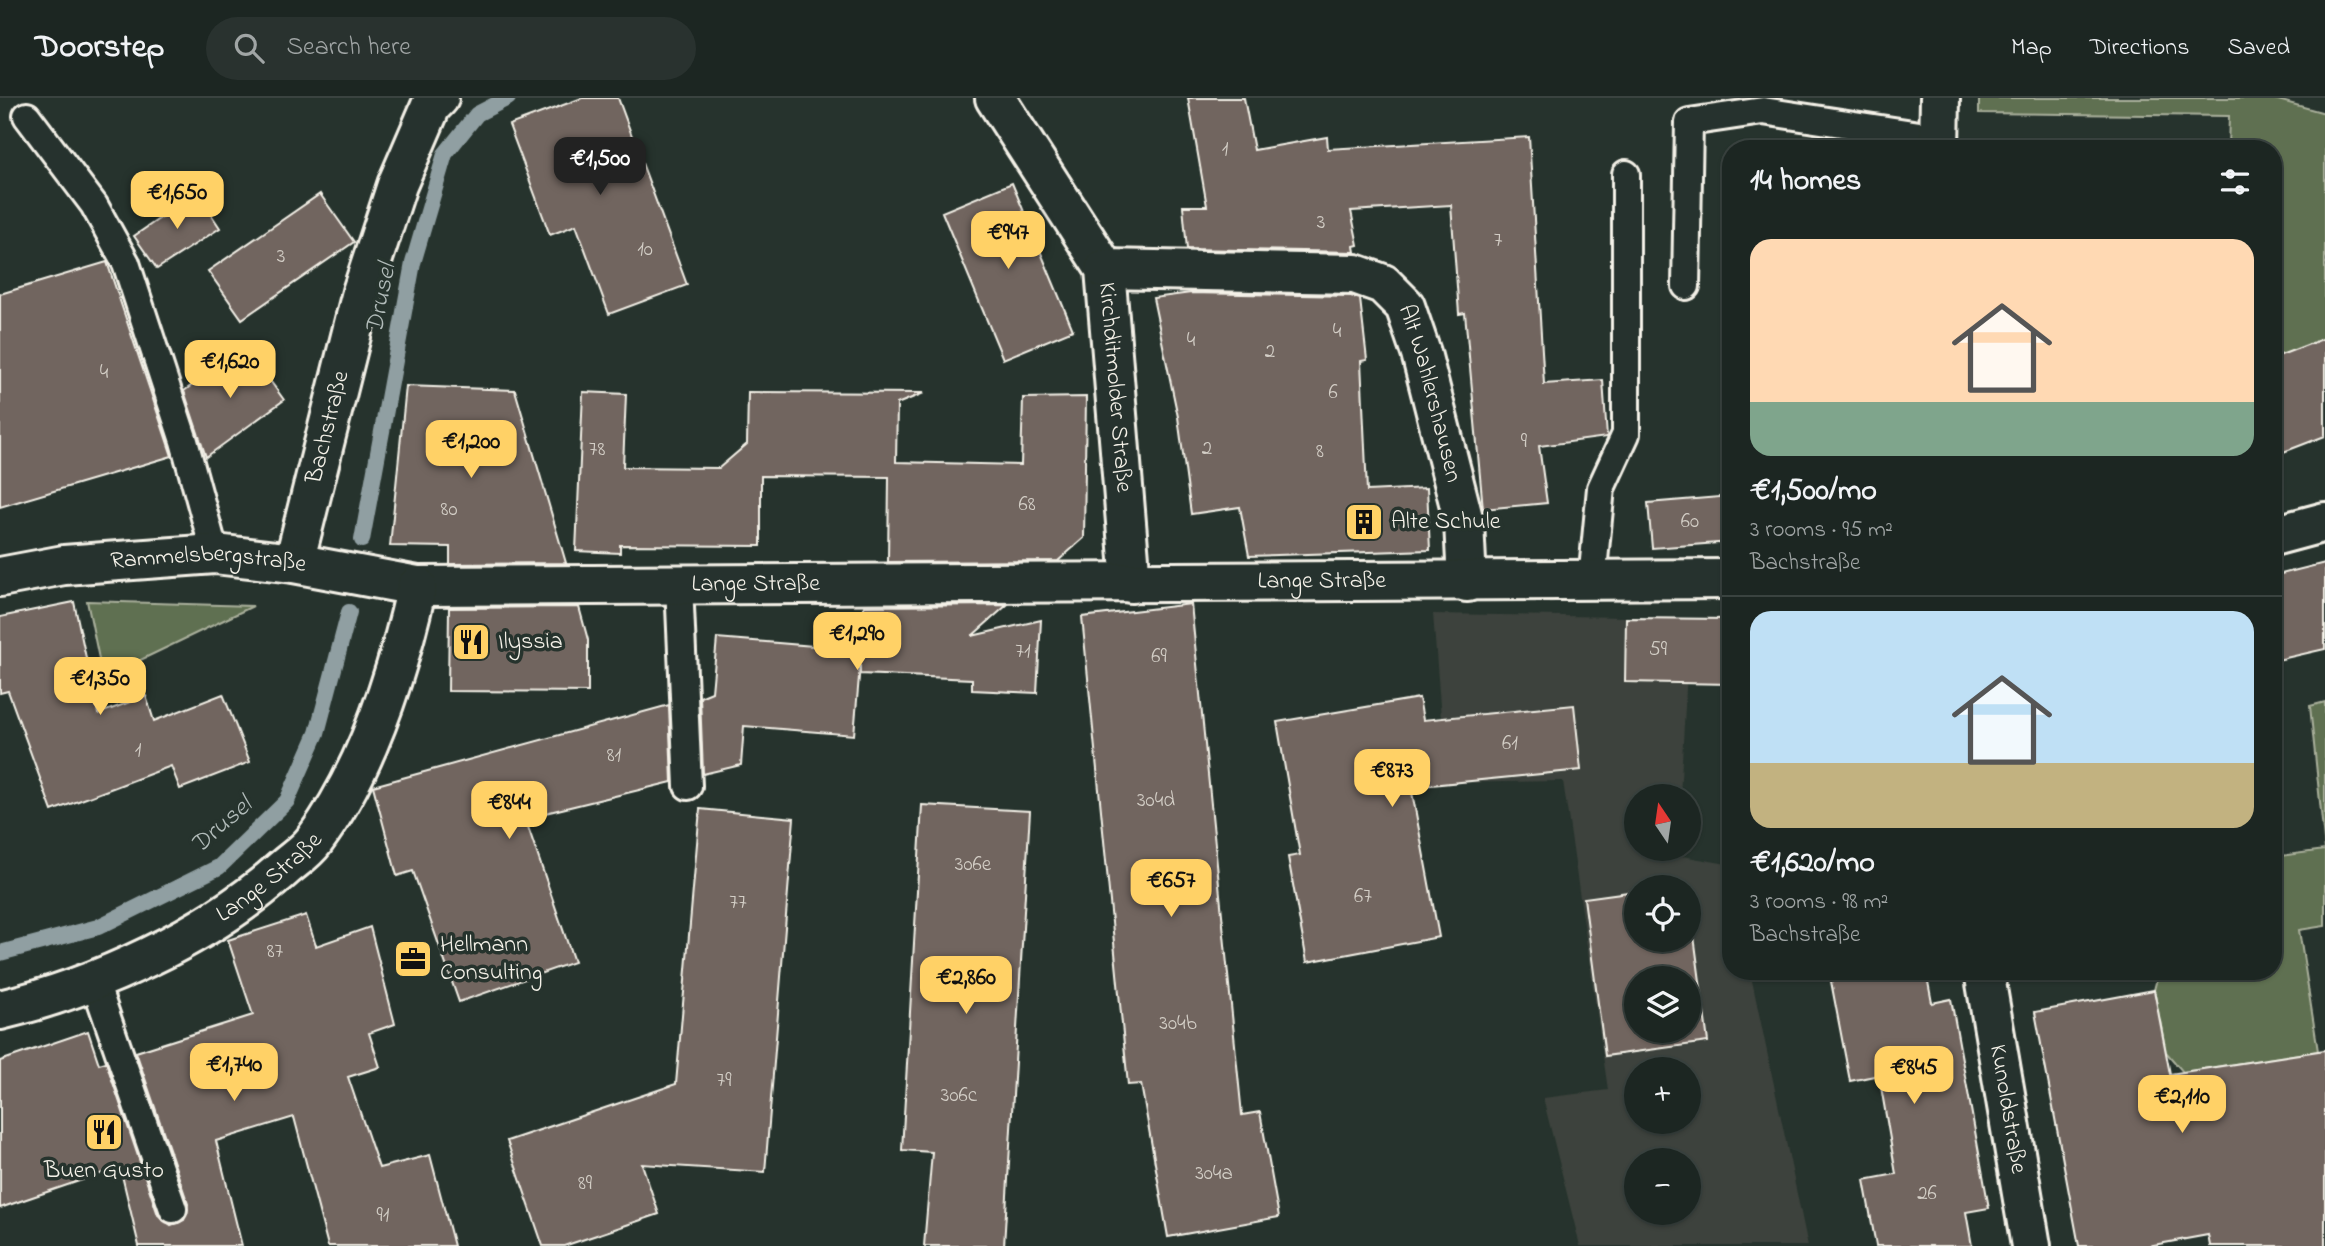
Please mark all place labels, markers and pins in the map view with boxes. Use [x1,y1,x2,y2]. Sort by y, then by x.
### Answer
pin: €1,500 [543,138,657,197]
pin: €1,650 [120,172,234,231]
pin: €947 [967,212,1049,271]
pin: €1,620 [173,341,287,400]
pin: €1,200 [414,420,528,480]
building icon: Alte Schule [1343,501,1385,543]
place label: Alte Schule [1391,505,1501,540]
pin: €1,290 [800,612,914,672]
restaurant icon: Ilyssia [450,621,492,663]
place label: Ilyssia [498,625,563,661]
pin: €1,350 [43,658,157,717]
pin: €873 [1351,750,1433,809]
pin: €844 [468,782,550,841]
pin: €657 [1130,860,1212,919]
place label: Hellmann Consulting [440,928,542,991]
office icon: Hellmann Consulting [392,938,434,980]
pin: €2,860 [909,956,1023,1016]
pin: €1,740 [177,1044,291,1103]
pin: €845 [1873,1046,1955,1106]
pin: €2,110 [2125,1076,2239,1135]
restaurant icon: Buen Gusto [83,1111,125,1153]
place label: Buen Gusto [43,1154,164,1189]

